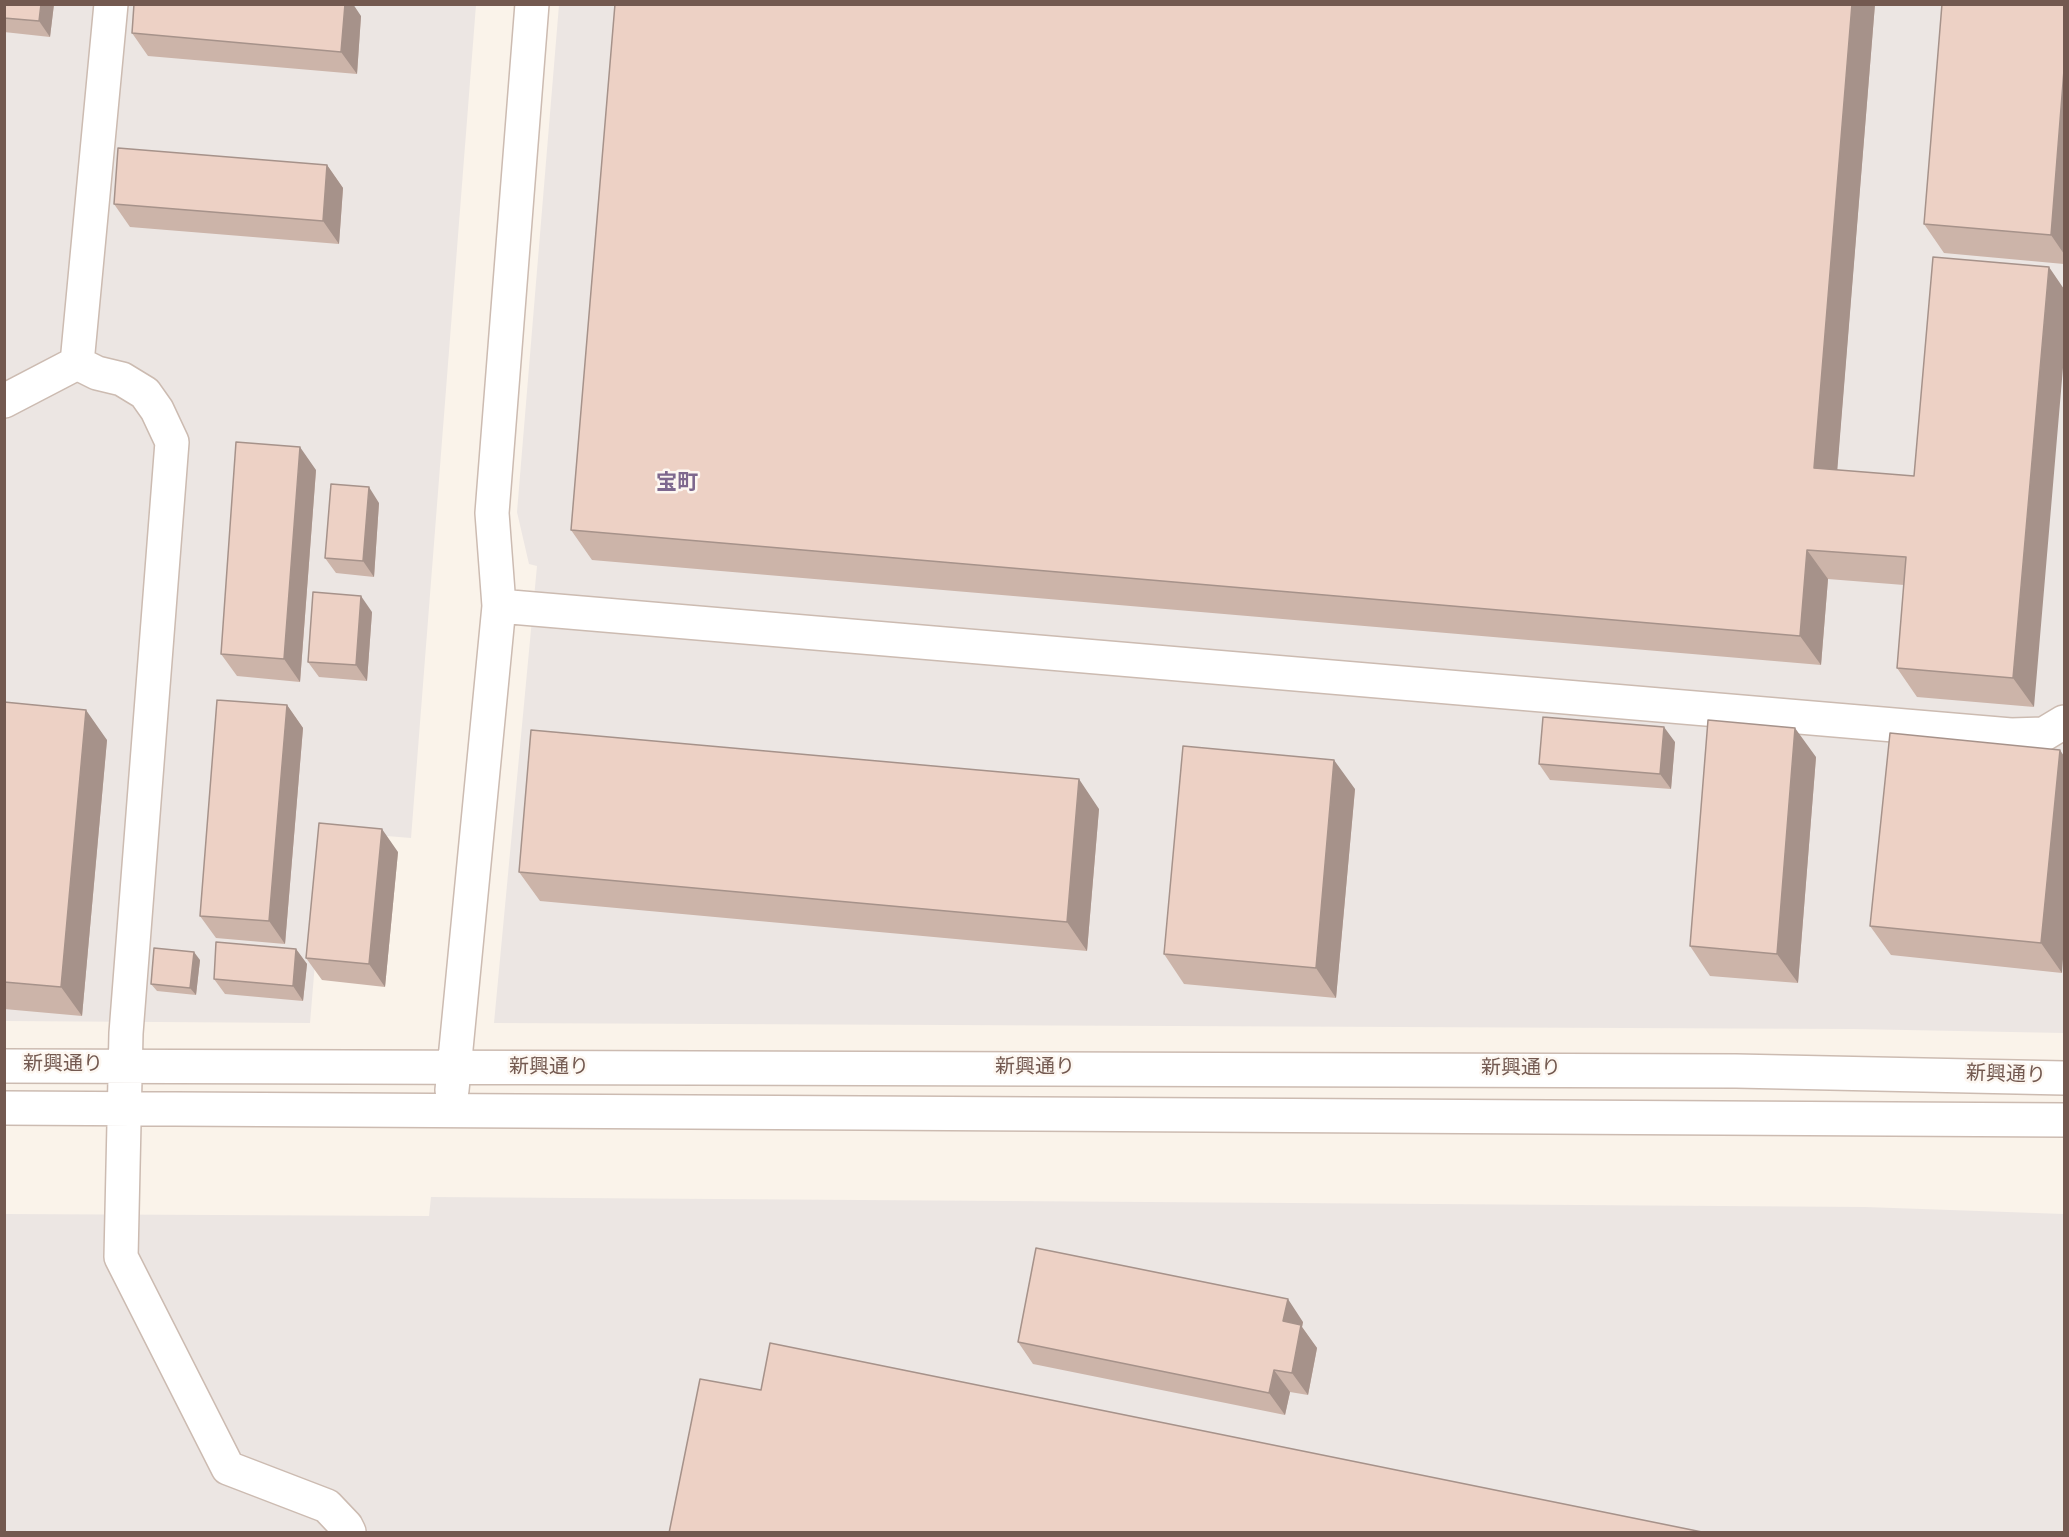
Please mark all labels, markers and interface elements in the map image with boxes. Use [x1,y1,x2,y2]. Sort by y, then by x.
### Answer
district label: 宝町 [656,471,698,497]
street label: 新興通り [23,1054,103,1078]
street label: 新興通り [509,1057,589,1081]
street label: 新興通り [995,1057,1075,1081]
street label: 新興通り [1481,1058,1561,1082]
street label: 新興通り [1966,1063,2046,1089]

